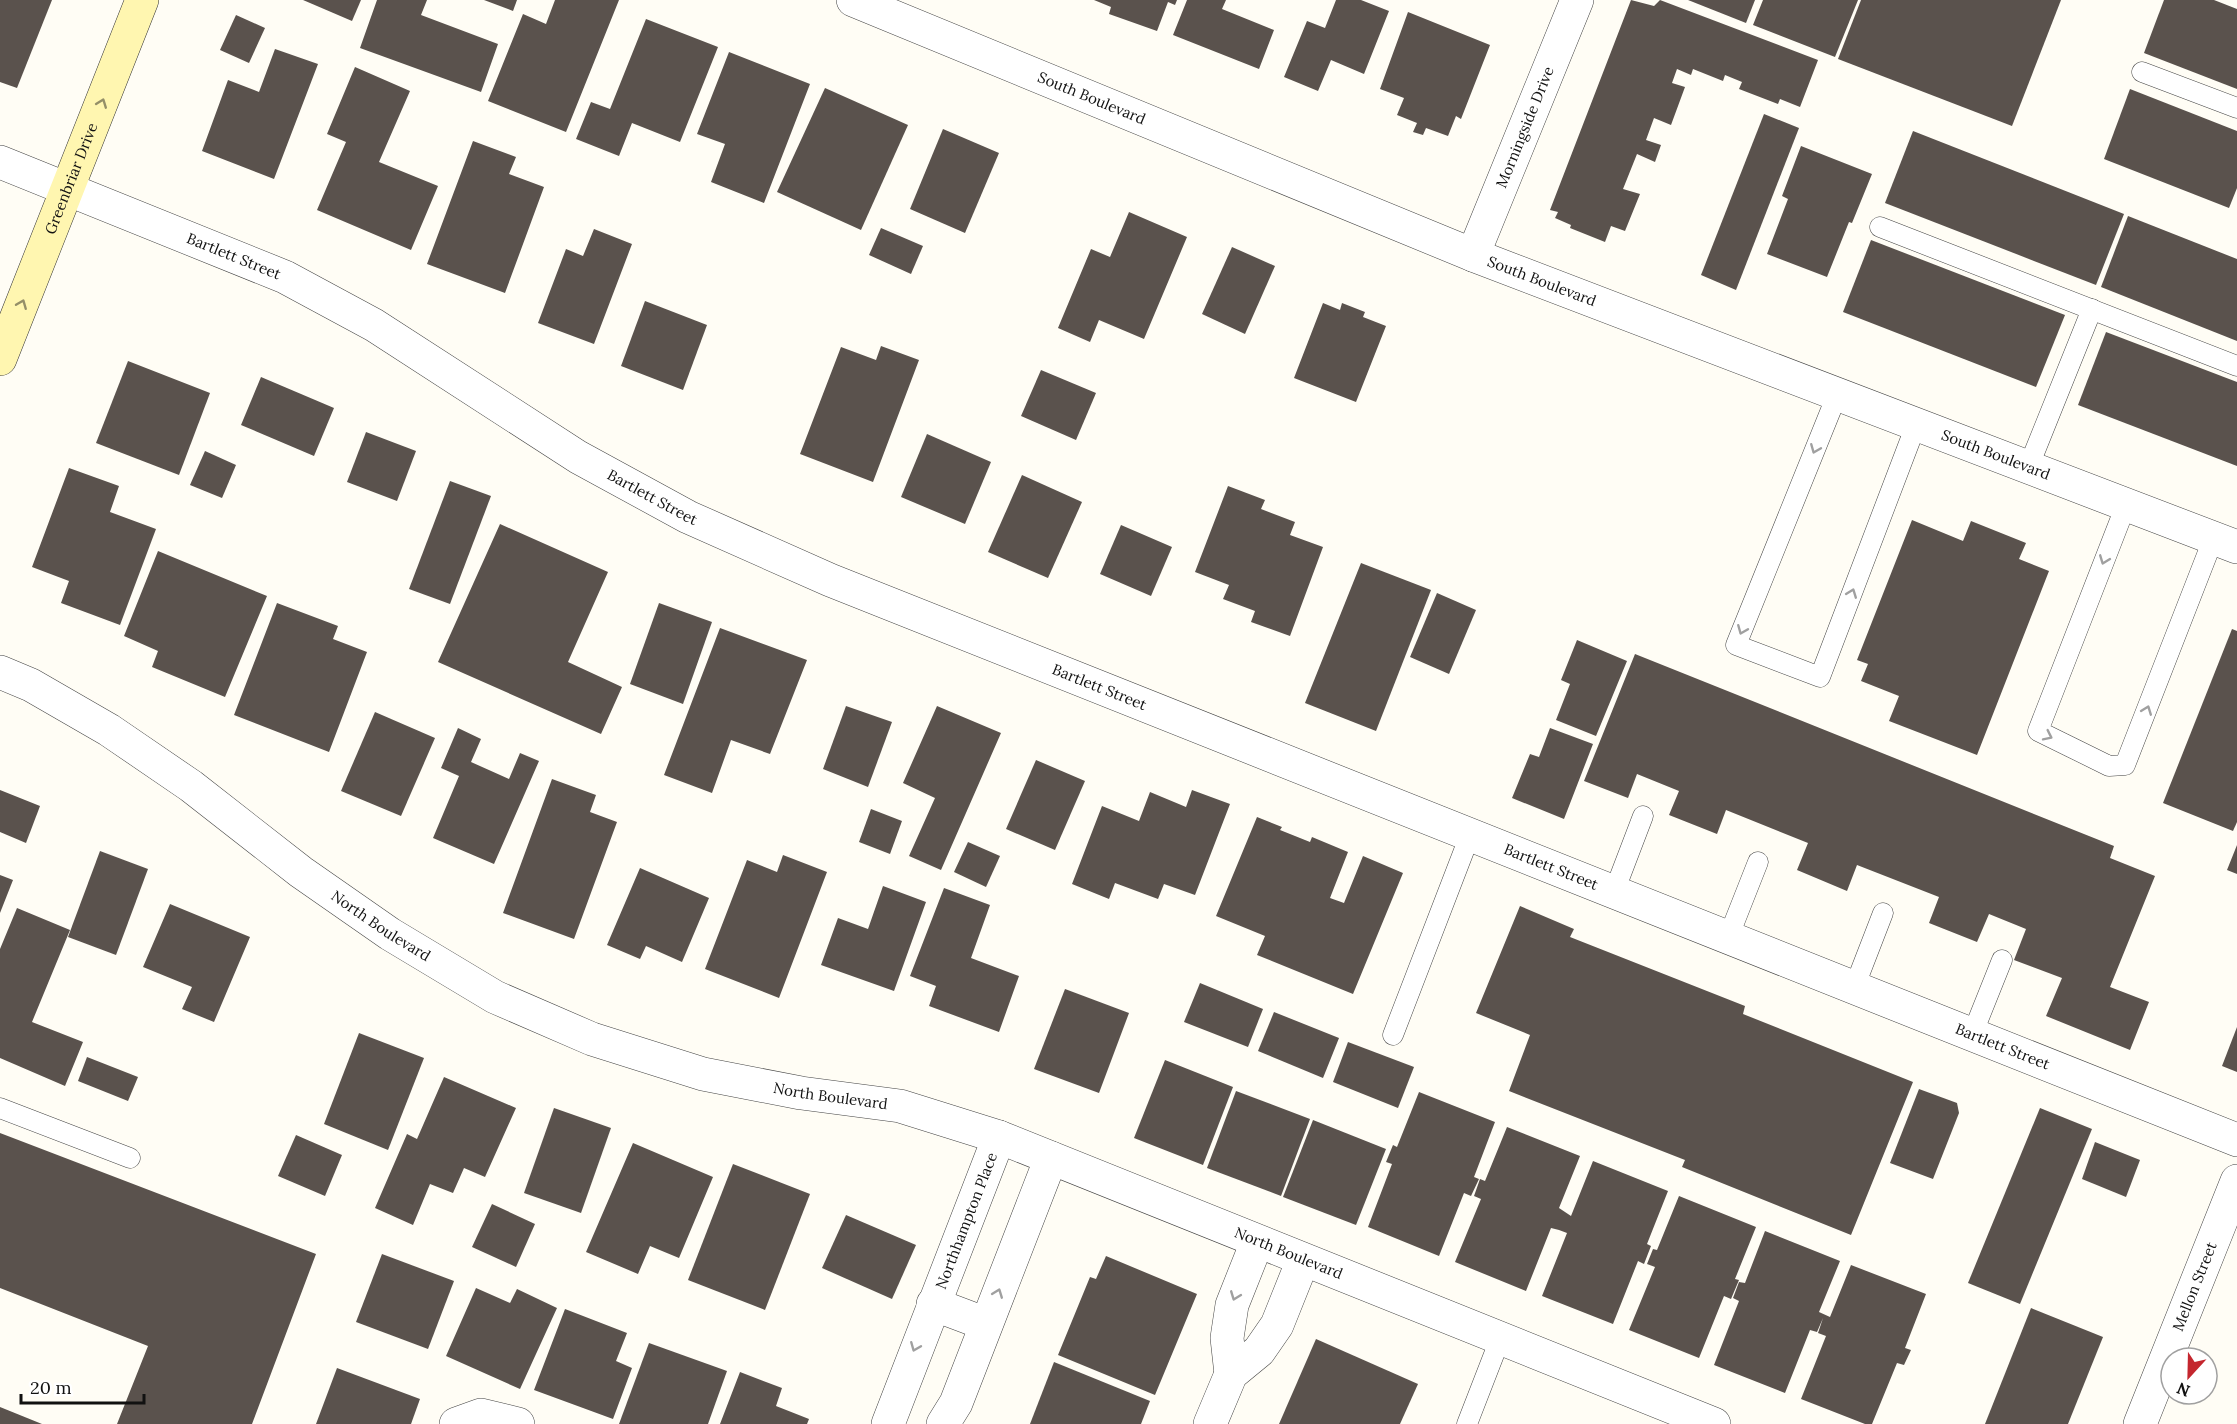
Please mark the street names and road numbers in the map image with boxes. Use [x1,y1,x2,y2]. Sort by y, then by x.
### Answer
street label: Morningside Drive [1491,63,1558,191]
street label: South Boulevard [1035,67,1149,128]
street label: Greenbriar Drive [40,120,101,237]
street label: Bartlett Street [184,228,284,283]
street label: South Boulevard [1485,251,1599,310]
street label: South Boulevard [1939,425,2053,484]
street label: Bartlett Street [604,465,701,529]
street label: Bartlett Street [1050,659,1150,714]
street label: Bartlett Street [1501,839,1601,894]
street label: North Boulevard [328,886,434,965]
street label: Bartlett Street [1953,1019,2053,1074]
street label: North Boulevard [772,1078,889,1113]
street label: Northhampton Place [931,1149,1001,1292]
street label: North Boulevard [1232,1222,1346,1283]
street label: Mellon Street [2168,1239,2221,1334]

